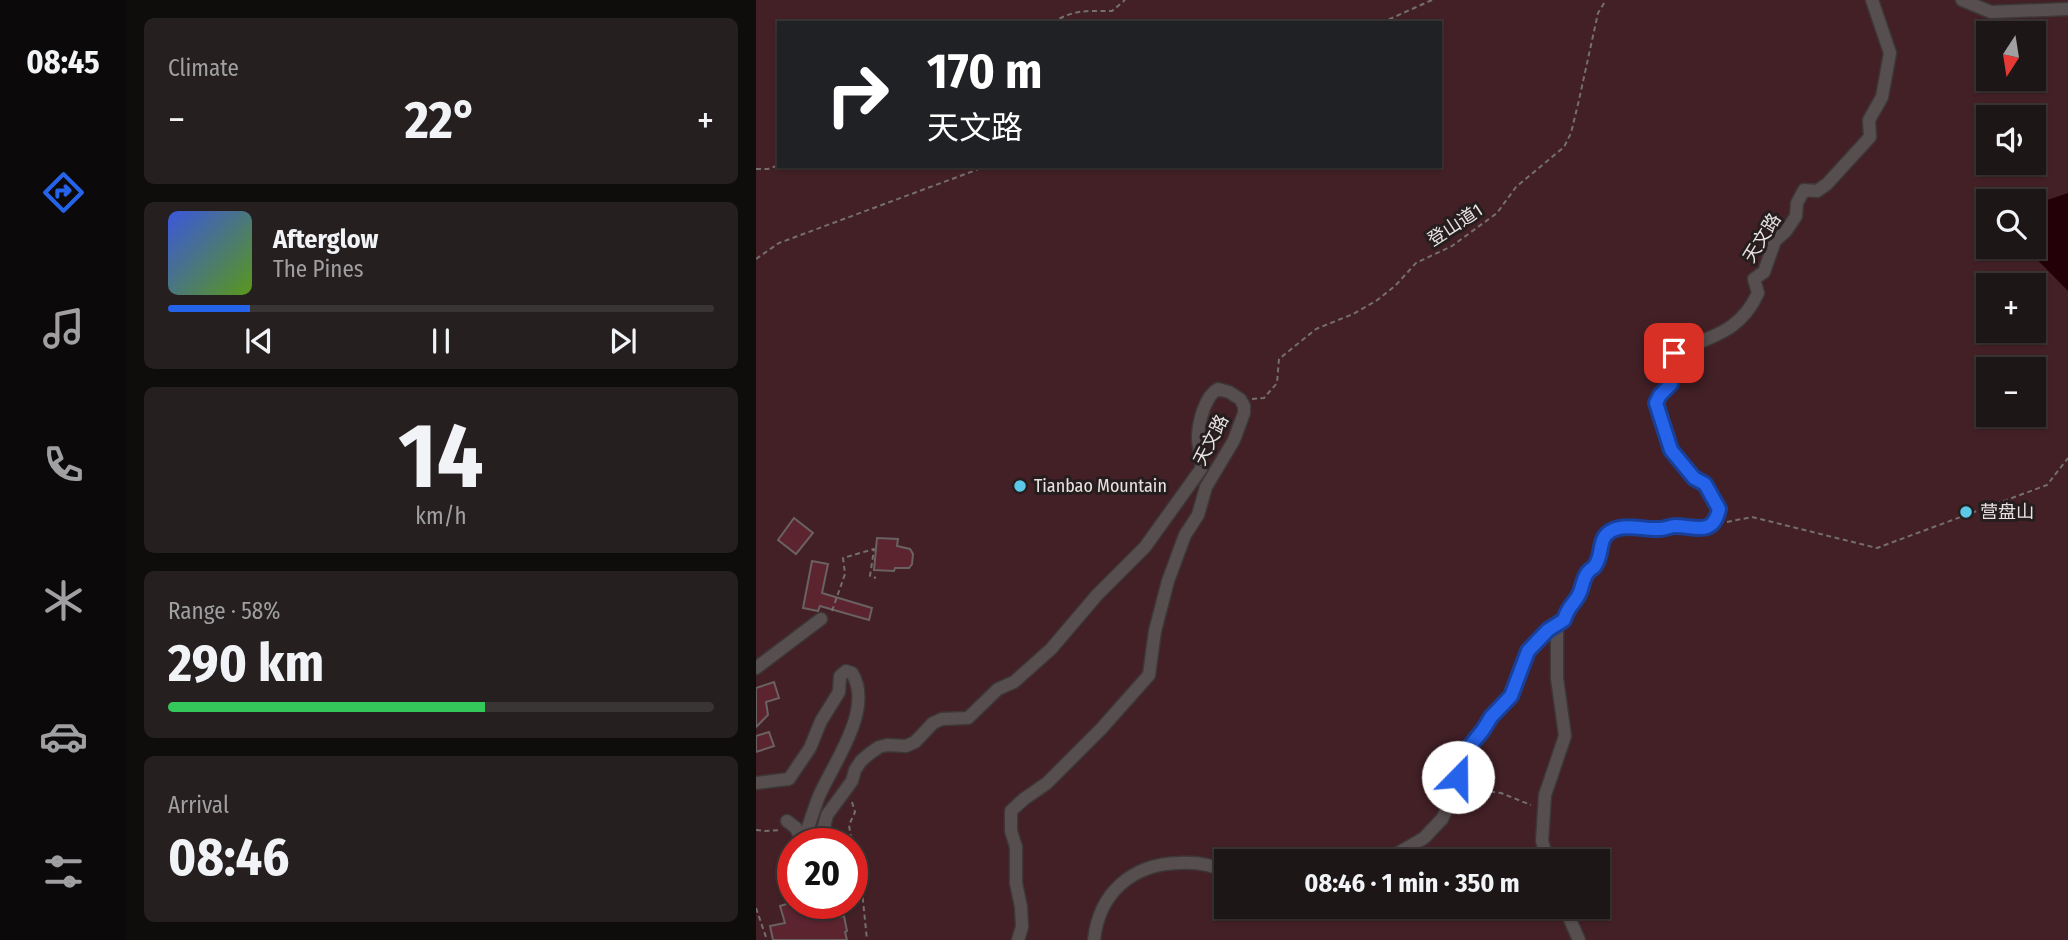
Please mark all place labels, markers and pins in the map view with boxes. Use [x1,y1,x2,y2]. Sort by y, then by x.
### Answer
pin [1644,323,1704,383]
place label: Tianbao Mountain [1034,475,1167,497]
marker: Tianbao Mountain [1012,478,1028,494]
place label: 营盘山 [1980,501,2034,523]
marker: 营盘山 [1958,504,1974,520]

